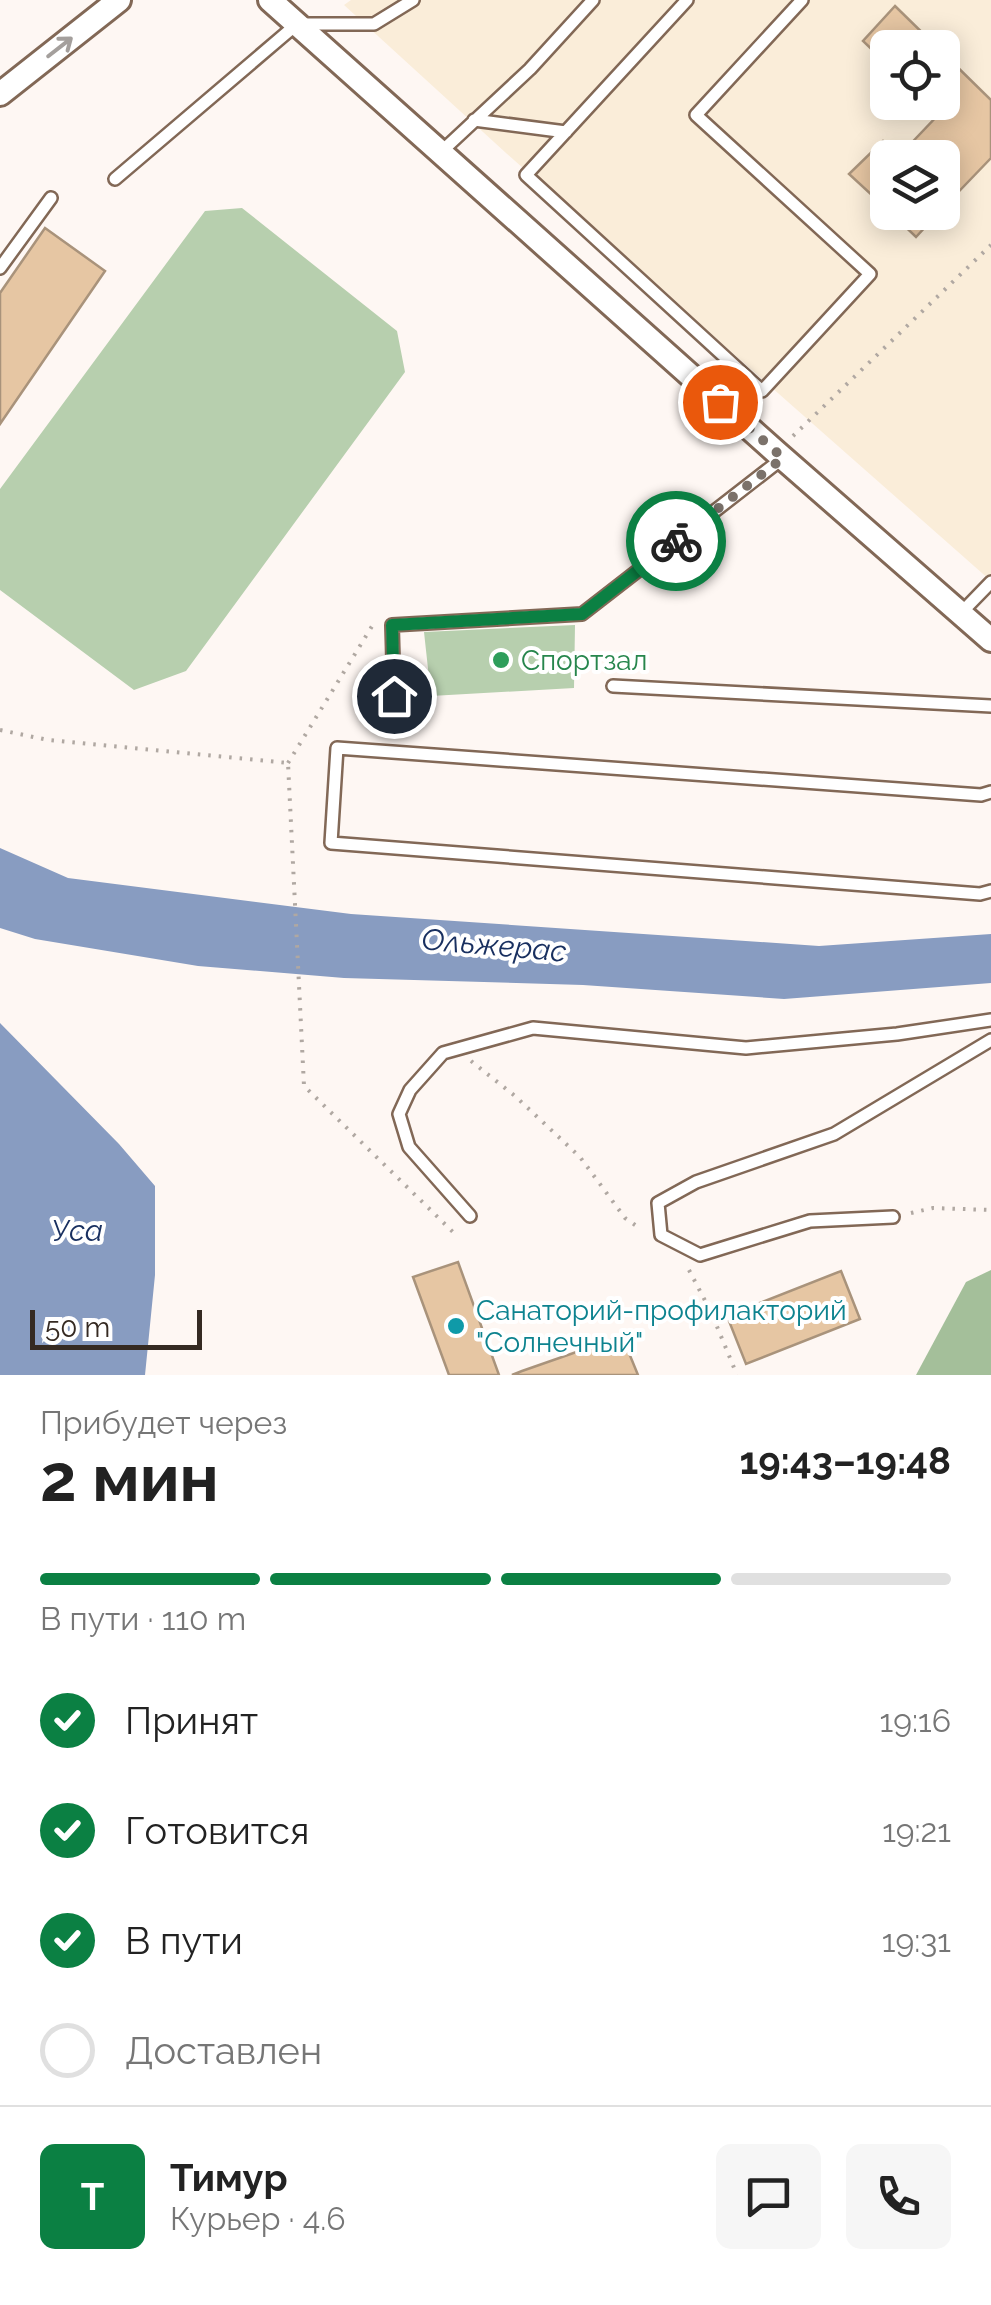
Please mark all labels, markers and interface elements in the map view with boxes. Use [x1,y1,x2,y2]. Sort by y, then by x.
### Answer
map controls [870,30,960,230]
button: locate [870,30,960,120]
one-way arrow [46,37,73,58]
button: layers [870,140,960,230]
pin [678,360,763,445]
icon: bag [693,375,748,430]
courier [626,491,726,591]
icon: bike [649,514,704,569]
place label: Спортзал [521,644,647,677]
marker: Спортзал [490,649,512,671]
pin [352,654,437,739]
icon: home [367,669,422,724]
water label: Ольжерас [420,921,568,969]
water label: Уса [51,1213,103,1248]
place label: Санаторий-профилакторий "Солнечный" [476,1294,847,1359]
scale bar [30,1305,202,1350]
text: 50 m [45,1311,110,1344]
marker: Санаторий-профилакторий "Солнечный" [445,1315,467,1337]
text: Прибудет через [40,1404,287,1441]
text: 19:43–19:48 [739,1438,951,1483]
text: 2 мин [40,1440,219,1516]
text: В пути · 110 m [40,1600,246,1637]
icon: check [40,1693,95,1748]
text: Принят [125,1698,258,1743]
text: 19:16 [880,1702,951,1739]
icon: check [40,1803,95,1858]
text: Готовится [125,1808,309,1853]
text: 19:21 [882,1812,951,1849]
icon: check [40,1913,95,1968]
text: В пути [125,1918,243,1963]
text: 19:31 [882,1922,951,1959]
text: Доставлен [125,2028,322,2073]
button: chat [716,2144,821,2249]
button: phone [846,2144,951,2249]
text: Тимур [170,2155,288,2200]
text: Т [81,2174,104,2219]
text: Курьер · 4.6 [170,2200,346,2237]

